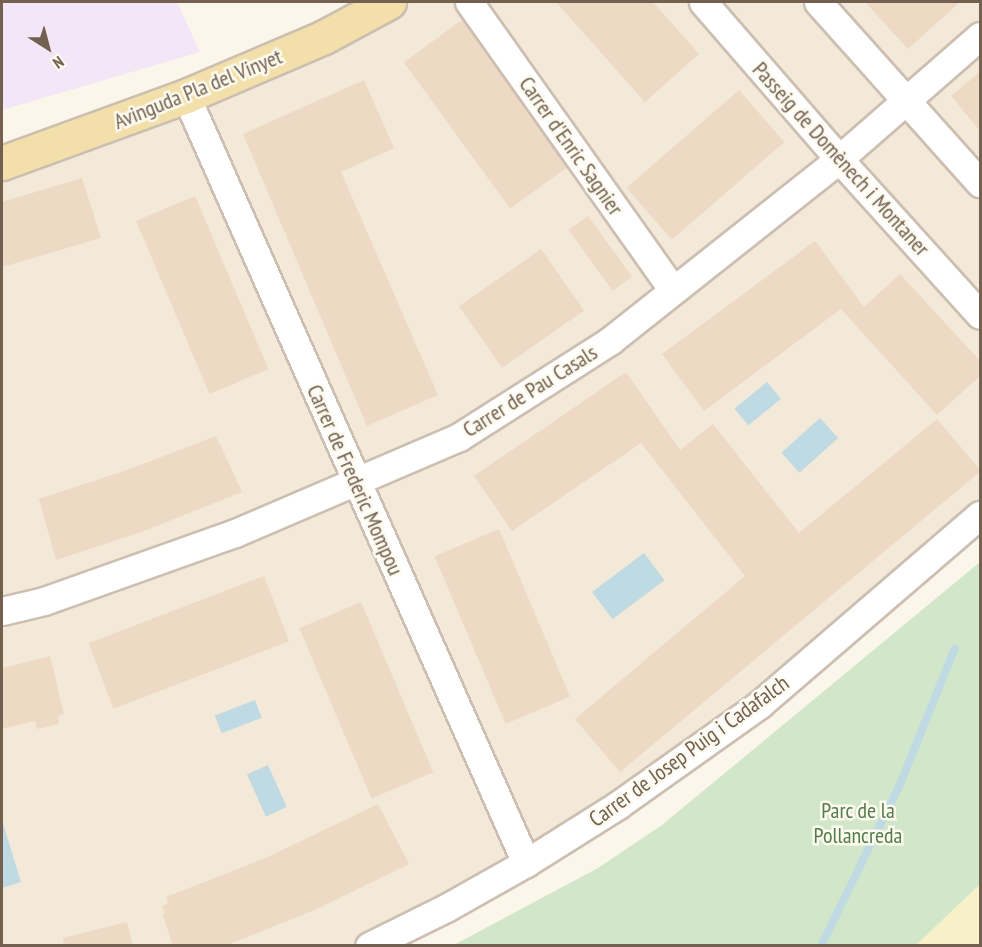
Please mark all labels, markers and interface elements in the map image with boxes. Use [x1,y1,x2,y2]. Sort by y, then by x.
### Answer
north arrow [18,18,78,78]
street label: Avinguda Pla del Vinyet [110,43,286,135]
text: N [49,52,68,73]
street label: Passeig de Domènech i Montaner [747,57,935,261]
street label: Carrer d'Enric Sagnier [513,71,629,221]
street label: Carrer de Pau Casals [458,339,602,443]
street label: Carrer de Frederic Mompou [301,380,409,580]
street label: Carrer de Josep Puig i Cadafalch [584,670,794,832]
park label: Parc de la Pollancreda [814,797,902,848]

